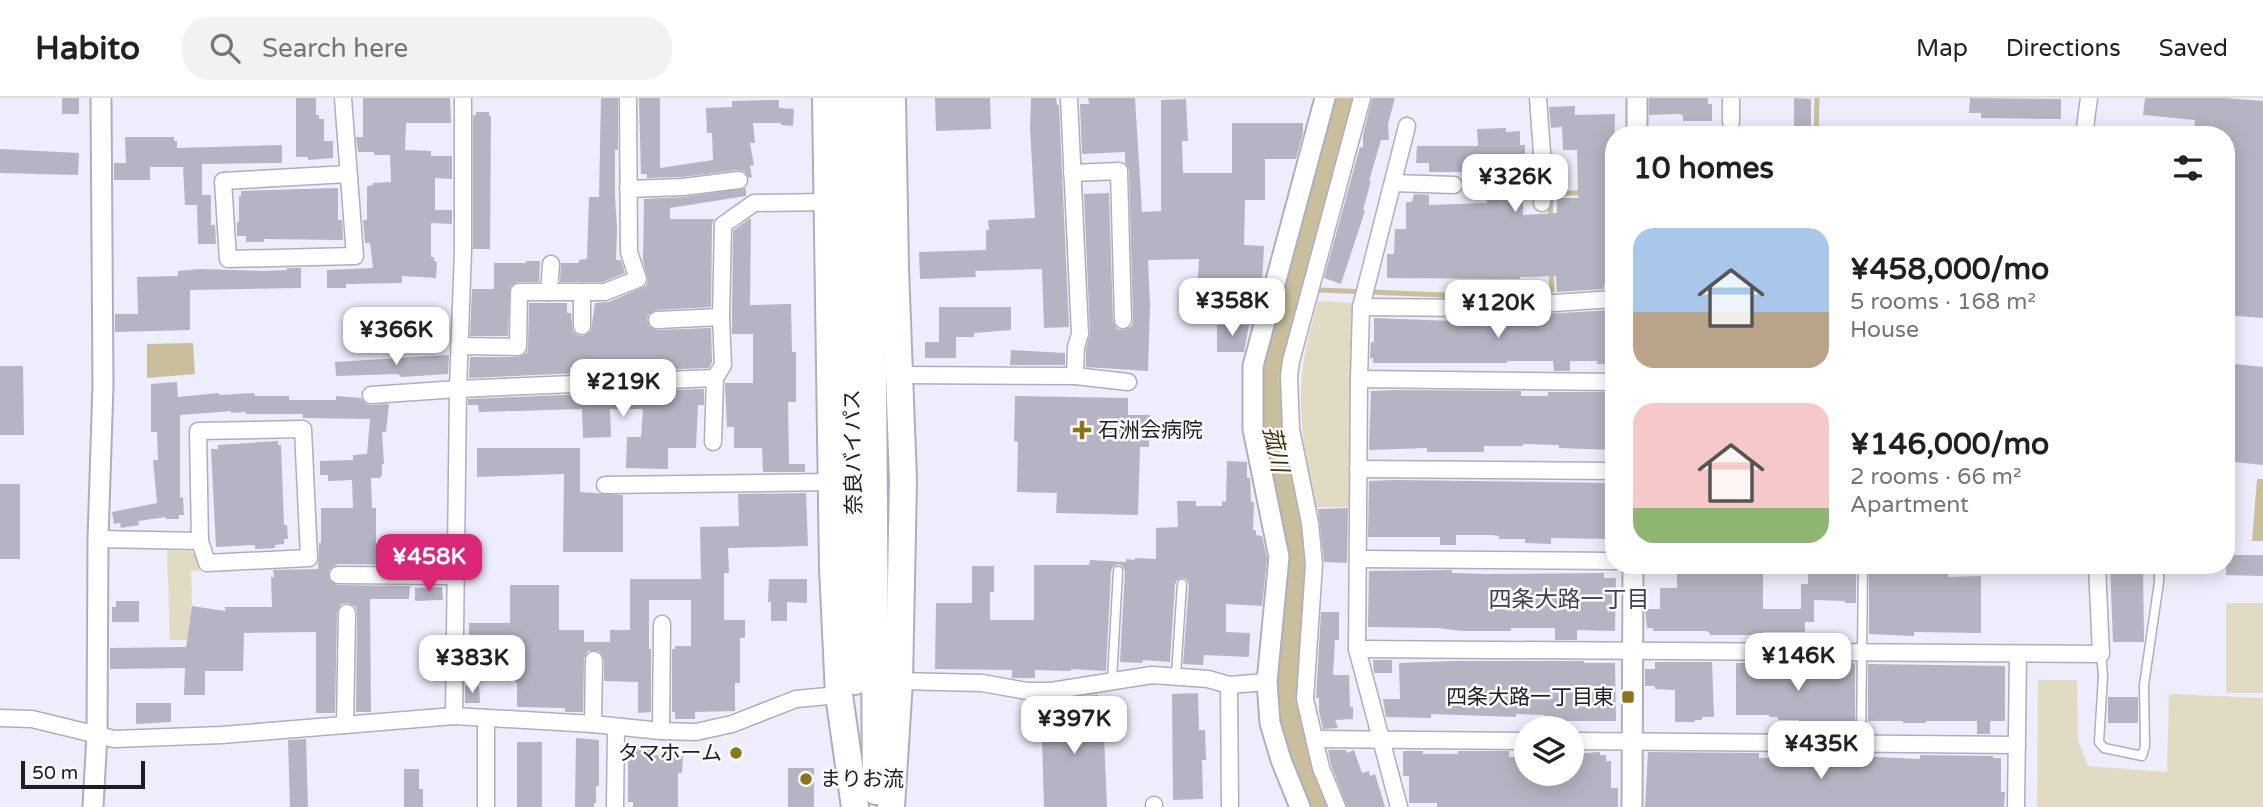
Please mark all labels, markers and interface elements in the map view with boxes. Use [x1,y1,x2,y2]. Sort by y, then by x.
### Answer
search box [182,17,672,80]
text: Habito [35,29,140,68]
icon: search [206,29,244,67]
text: Search here [262,33,408,64]
text: Map [1916,34,1968,63]
text: Directions [2006,34,2121,63]
text: Saved [2159,34,2228,63]
icon: filters [2169,149,2207,187]
text: 10 homes [1633,150,1774,187]
pin: ¥326K [1466,155,1564,214]
text: ¥326K [1478,163,1552,191]
text: ¥458,000/mo [1850,251,2049,288]
icon: home [1689,256,1773,340]
pin: ¥358K [1183,278,1281,338]
pin: ¥120K [1449,280,1547,340]
text: ¥358K [1195,287,1269,315]
text: 5 rooms · 168 m² [1850,288,2036,316]
text: ¥120K [1461,289,1535,317]
pin: ¥366K [347,308,445,367]
text: ¥366K [359,316,433,344]
text: House [1850,316,1919,344]
pin: ¥219K [574,360,672,419]
text: ¥219K [586,368,660,396]
street label: 奈良バイパス [840,389,867,515]
place label: 石洲会病院 [1098,418,1203,443]
marker: 石洲会病院 [1072,420,1092,440]
water label: 菰川 [1257,424,1294,478]
text: ¥146,000/mo [1850,426,2049,463]
icon: home [1689,431,1773,515]
text: 2 rooms · 66 m² [1850,463,2021,491]
text: Apartment [1850,491,1969,519]
pin: ¥458K [380,534,478,594]
text: ¥458K [392,543,466,571]
district label: 四条大路一丁目 [1489,586,1650,614]
pin: ¥146K [1749,634,1847,693]
pin: ¥383K [423,636,521,695]
text: ¥146K [1761,642,1835,670]
text: ¥383K [435,644,509,672]
place label: 四条大路一丁目東 [1446,685,1614,710]
marker: 四条大路一丁目東 [1620,689,1636,705]
pin: ¥397K [1025,696,1123,756]
text: ¥397K [1037,705,1111,733]
map controls [1514,716,1584,786]
button: layers [1514,716,1584,786]
pin: ¥435K [1772,722,1870,781]
text: ¥435K [1784,730,1858,758]
place label: タマホーム [618,741,722,766]
marker: タマホーム [728,745,744,761]
scale bar [21,758,145,790]
text: 50 m [32,762,78,784]
place label: まりお流 [820,767,904,792]
marker: まりお流 [798,771,814,787]

